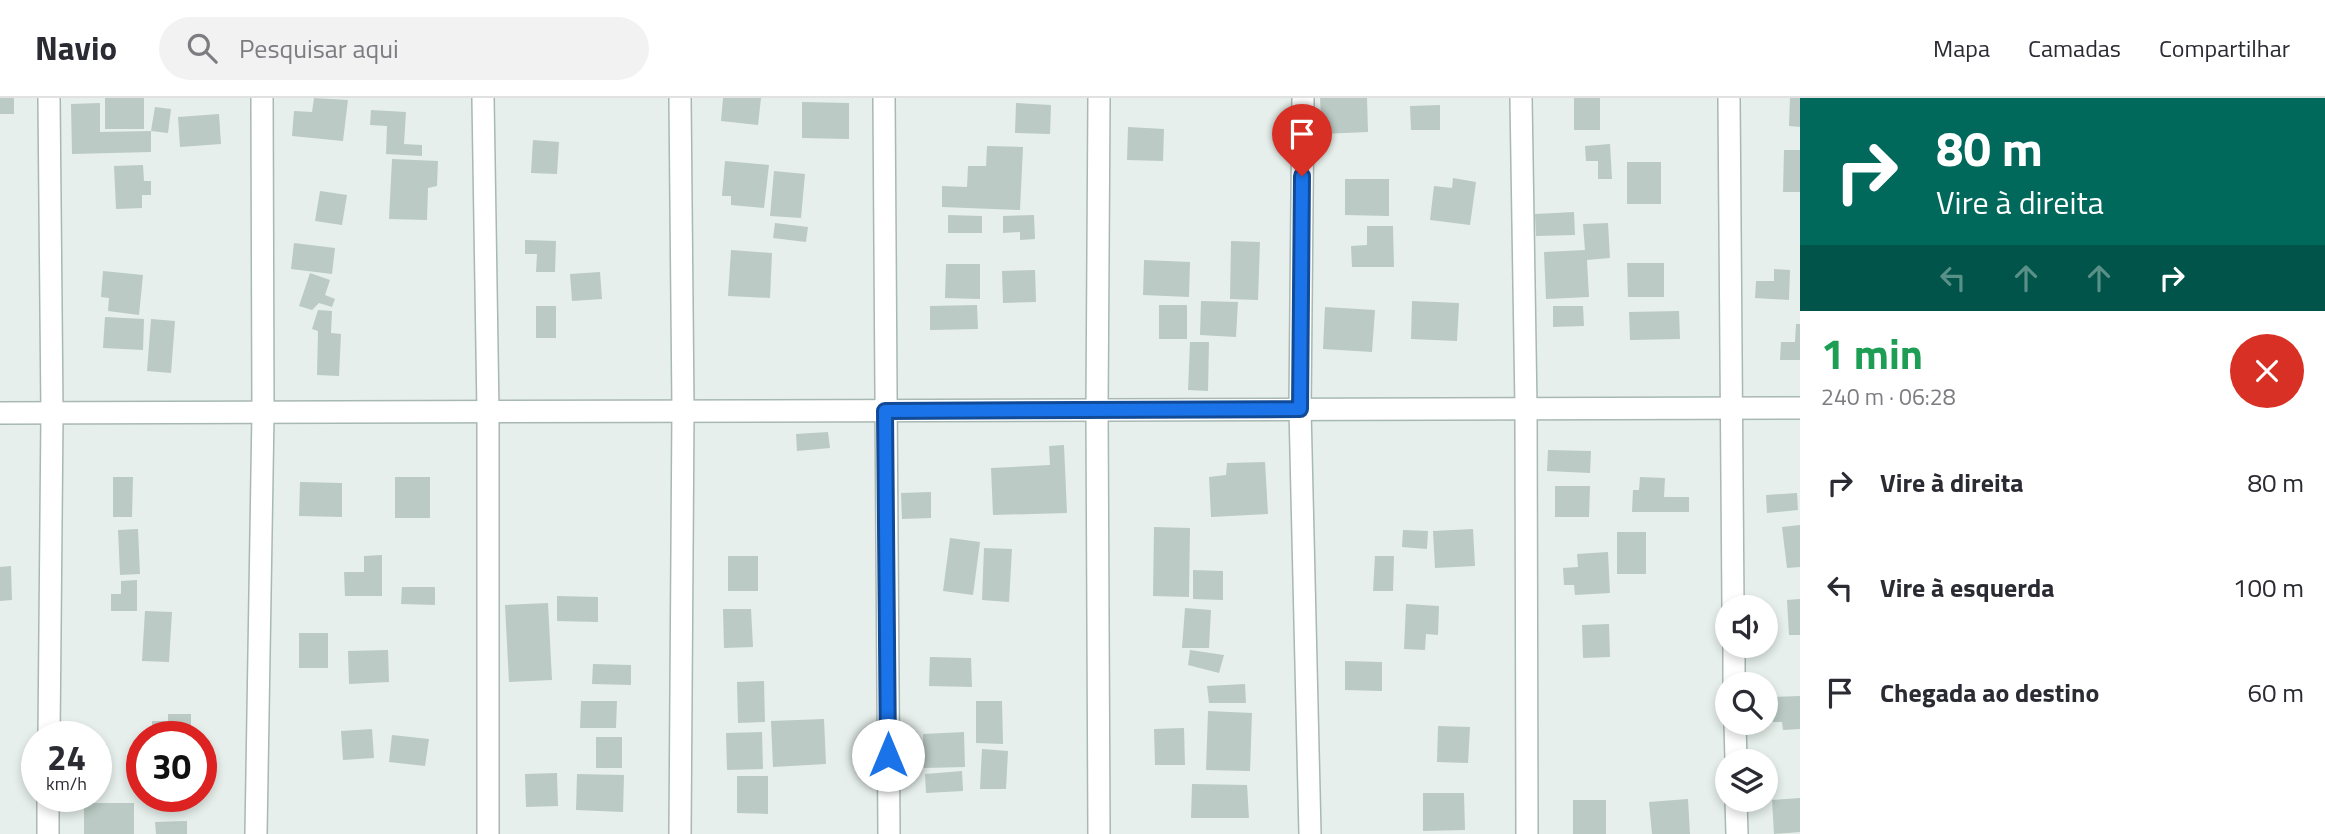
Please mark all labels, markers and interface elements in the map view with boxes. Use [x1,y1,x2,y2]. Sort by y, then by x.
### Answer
search box [159,17,649,80]
text: Navio [35,23,117,73]
icon: search [183,29,221,67]
text: Pesquisar aqui [239,29,399,68]
text: Mapa [1933,30,1990,66]
text: Camadas [2028,30,2121,66]
text: Compartilhar [2159,30,2290,66]
pin [1272,104,1332,176]
text: 80 m [1936,110,2043,185]
icon: arrive [1283,115,1321,153]
icon: right [1821,126,1912,217]
text: Vire à direita [1936,178,2104,226]
icon: left [1934,259,1972,297]
icon: ahead [2007,259,2045,297]
icon: ahead [2080,259,2118,297]
icon: right [2153,259,2191,297]
text: 1 min [1821,321,1923,385]
button: close [2230,334,2304,408]
text: 240 m · 06:28 [1821,379,1956,414]
text: Vire à direita [1880,463,2023,502]
text: 80 m [2247,463,2304,502]
icon: right [1821,464,1859,502]
text: Vire à esquerda [1880,568,2055,607]
text: 100 m [2233,568,2304,607]
icon: left [1821,569,1859,607]
map controls [1715,595,1778,812]
button: sound [1715,595,1778,658]
button: search [1715,672,1778,735]
text: Chegada ao destino [1880,673,2099,712]
text: 60 m [2247,673,2304,712]
icon: arrive [1821,674,1859,712]
position arrow [851,718,925,792]
speed limit sign: 30 [126,721,217,812]
text: 24 [47,730,86,784]
button: layers [1715,749,1778,812]
text: km/h [46,770,87,797]

